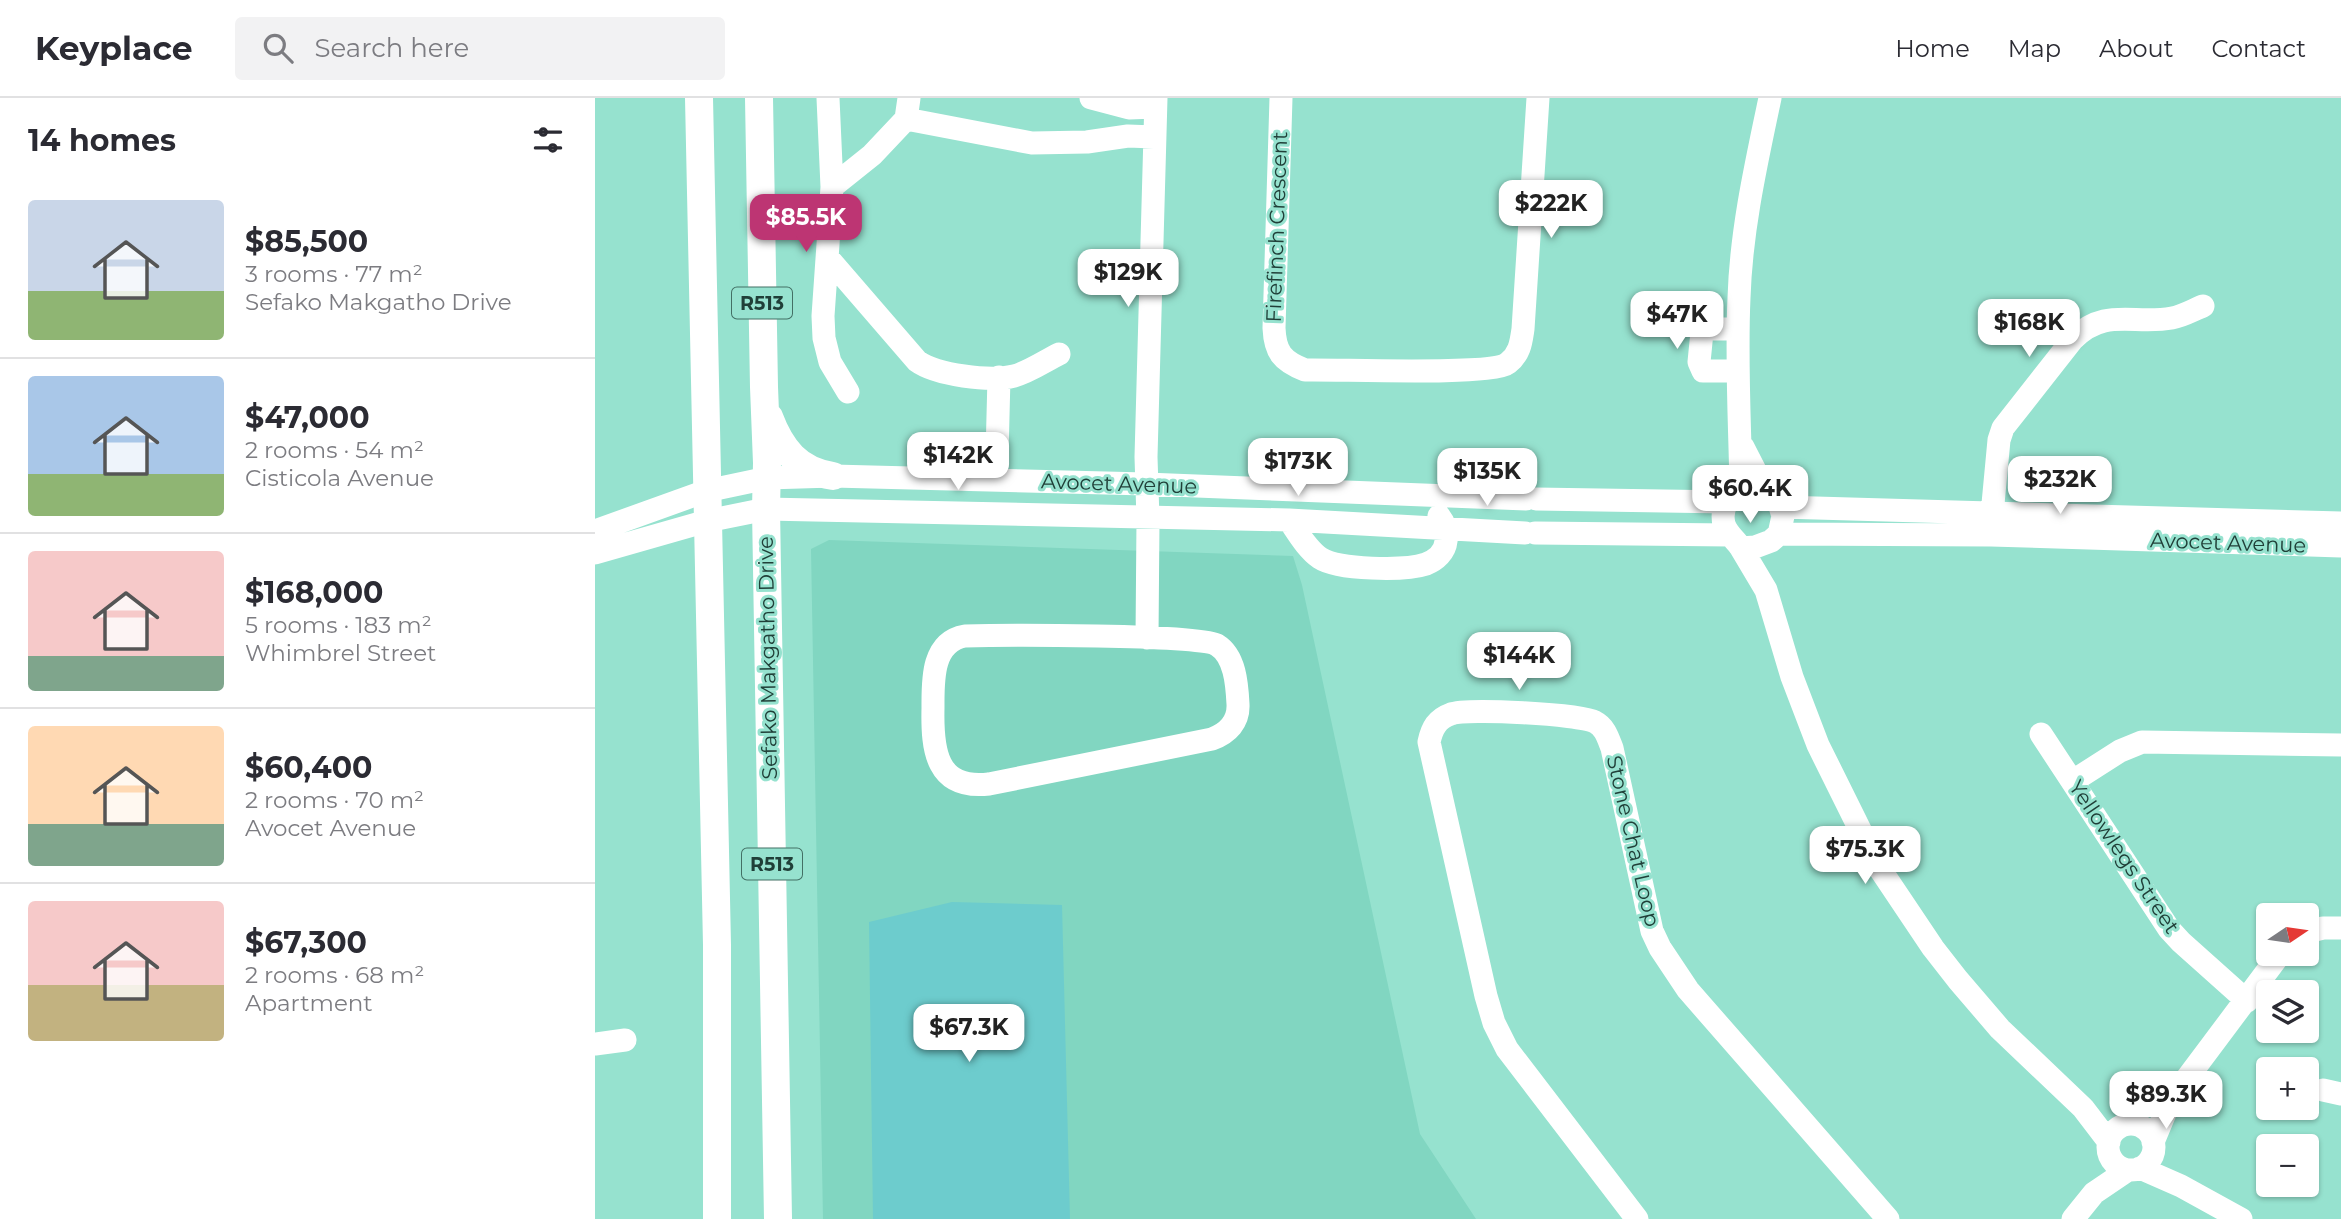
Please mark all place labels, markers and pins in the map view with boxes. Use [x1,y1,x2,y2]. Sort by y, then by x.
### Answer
pin: $222K [1502,180,1600,240]
pin: $85.5K [749,194,863,254]
pin: $129K [1079,250,1177,309]
pin: $47K [1636,292,1718,351]
pin: $168K [1980,300,2078,359]
pin: $142K [909,432,1007,492]
pin: $173K [1249,438,1347,498]
pin: $135K [1438,448,1536,508]
pin: $232K [2011,456,2109,516]
pin: $60.4K [1693,466,1807,525]
pin: $144K [1470,632,1568,692]
pin: $75.3K [1808,826,1922,886]
pin: $67.3K [912,1004,1026,1064]
pin: $89.3K [2109,1072,2223,1131]

